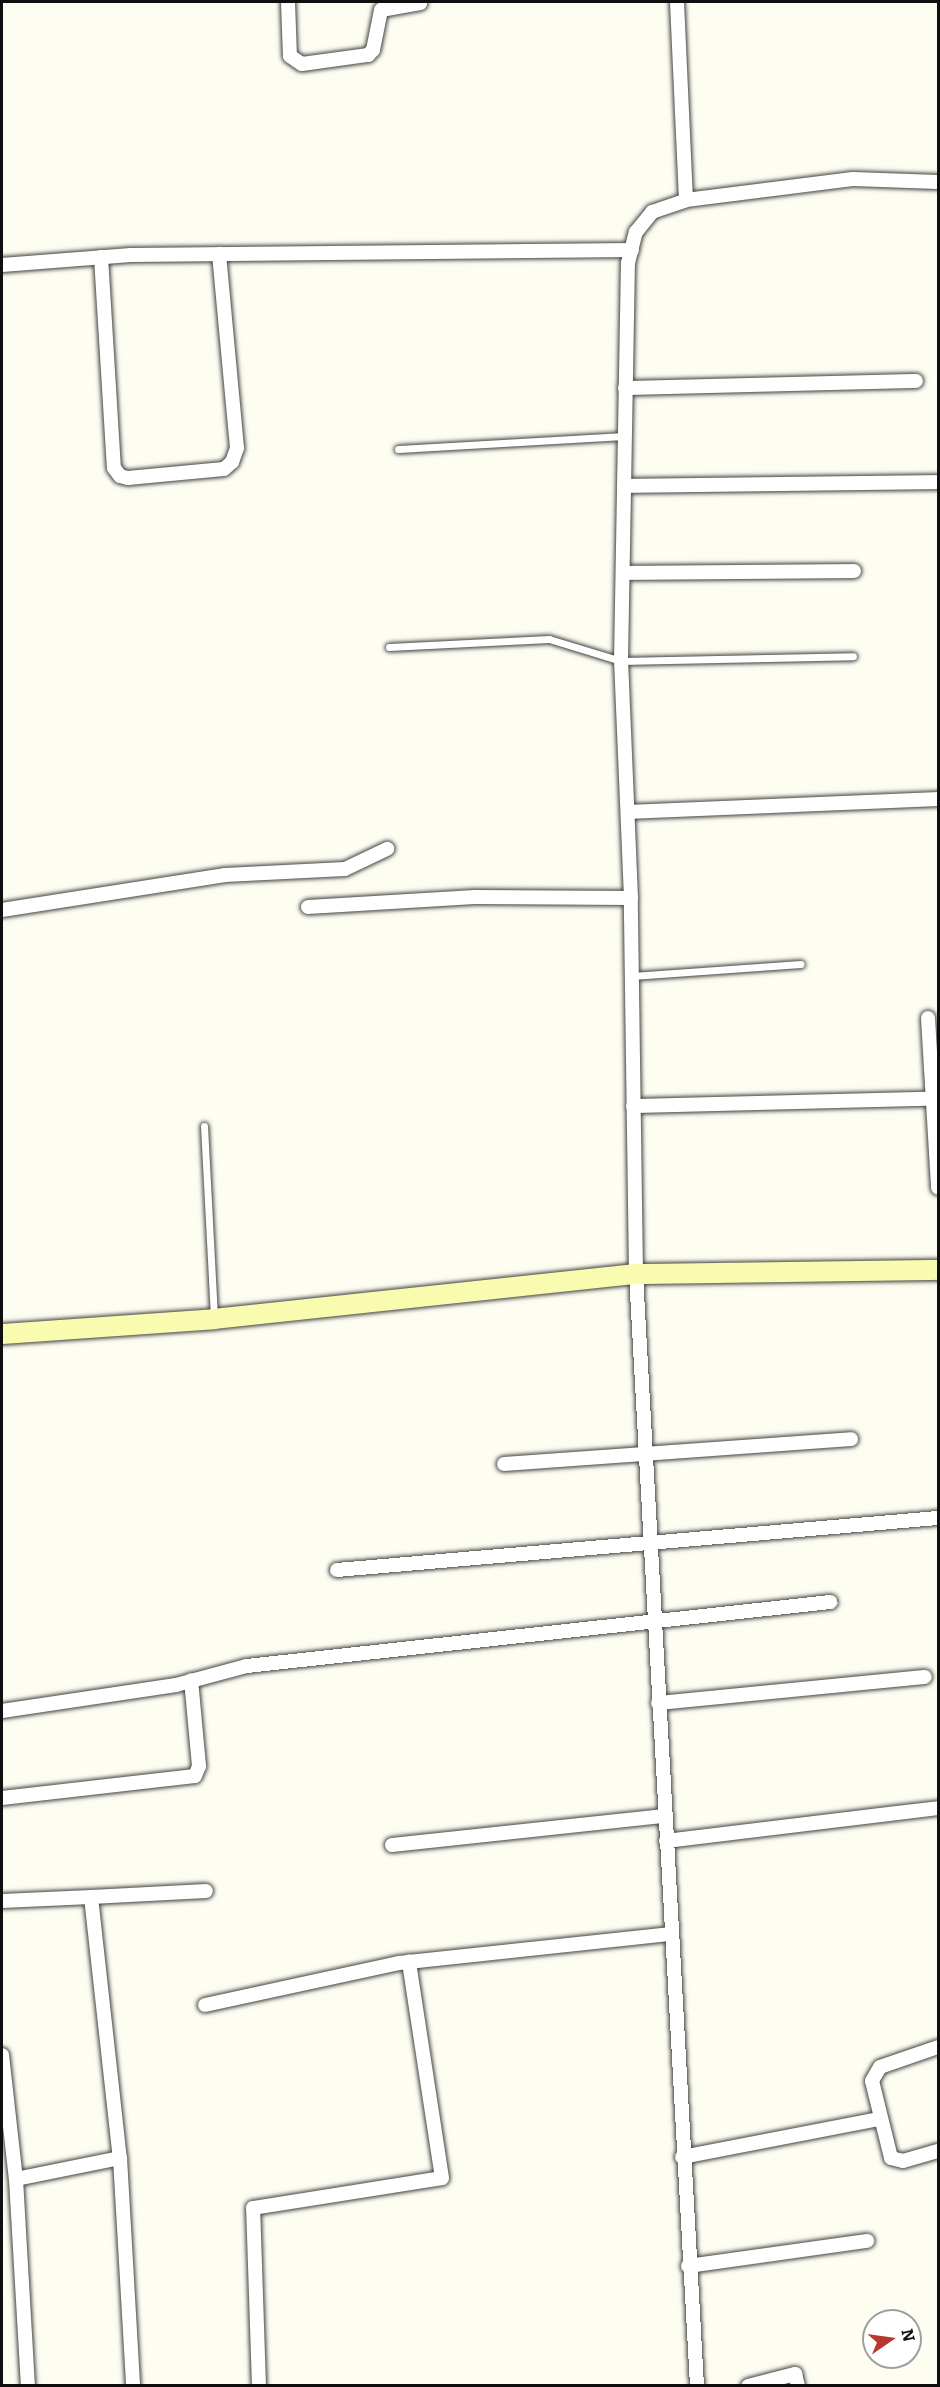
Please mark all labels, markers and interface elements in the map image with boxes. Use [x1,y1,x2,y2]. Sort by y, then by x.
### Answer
north arrow [862,2309,922,2369]
text: N [897,2327,919,2343]

